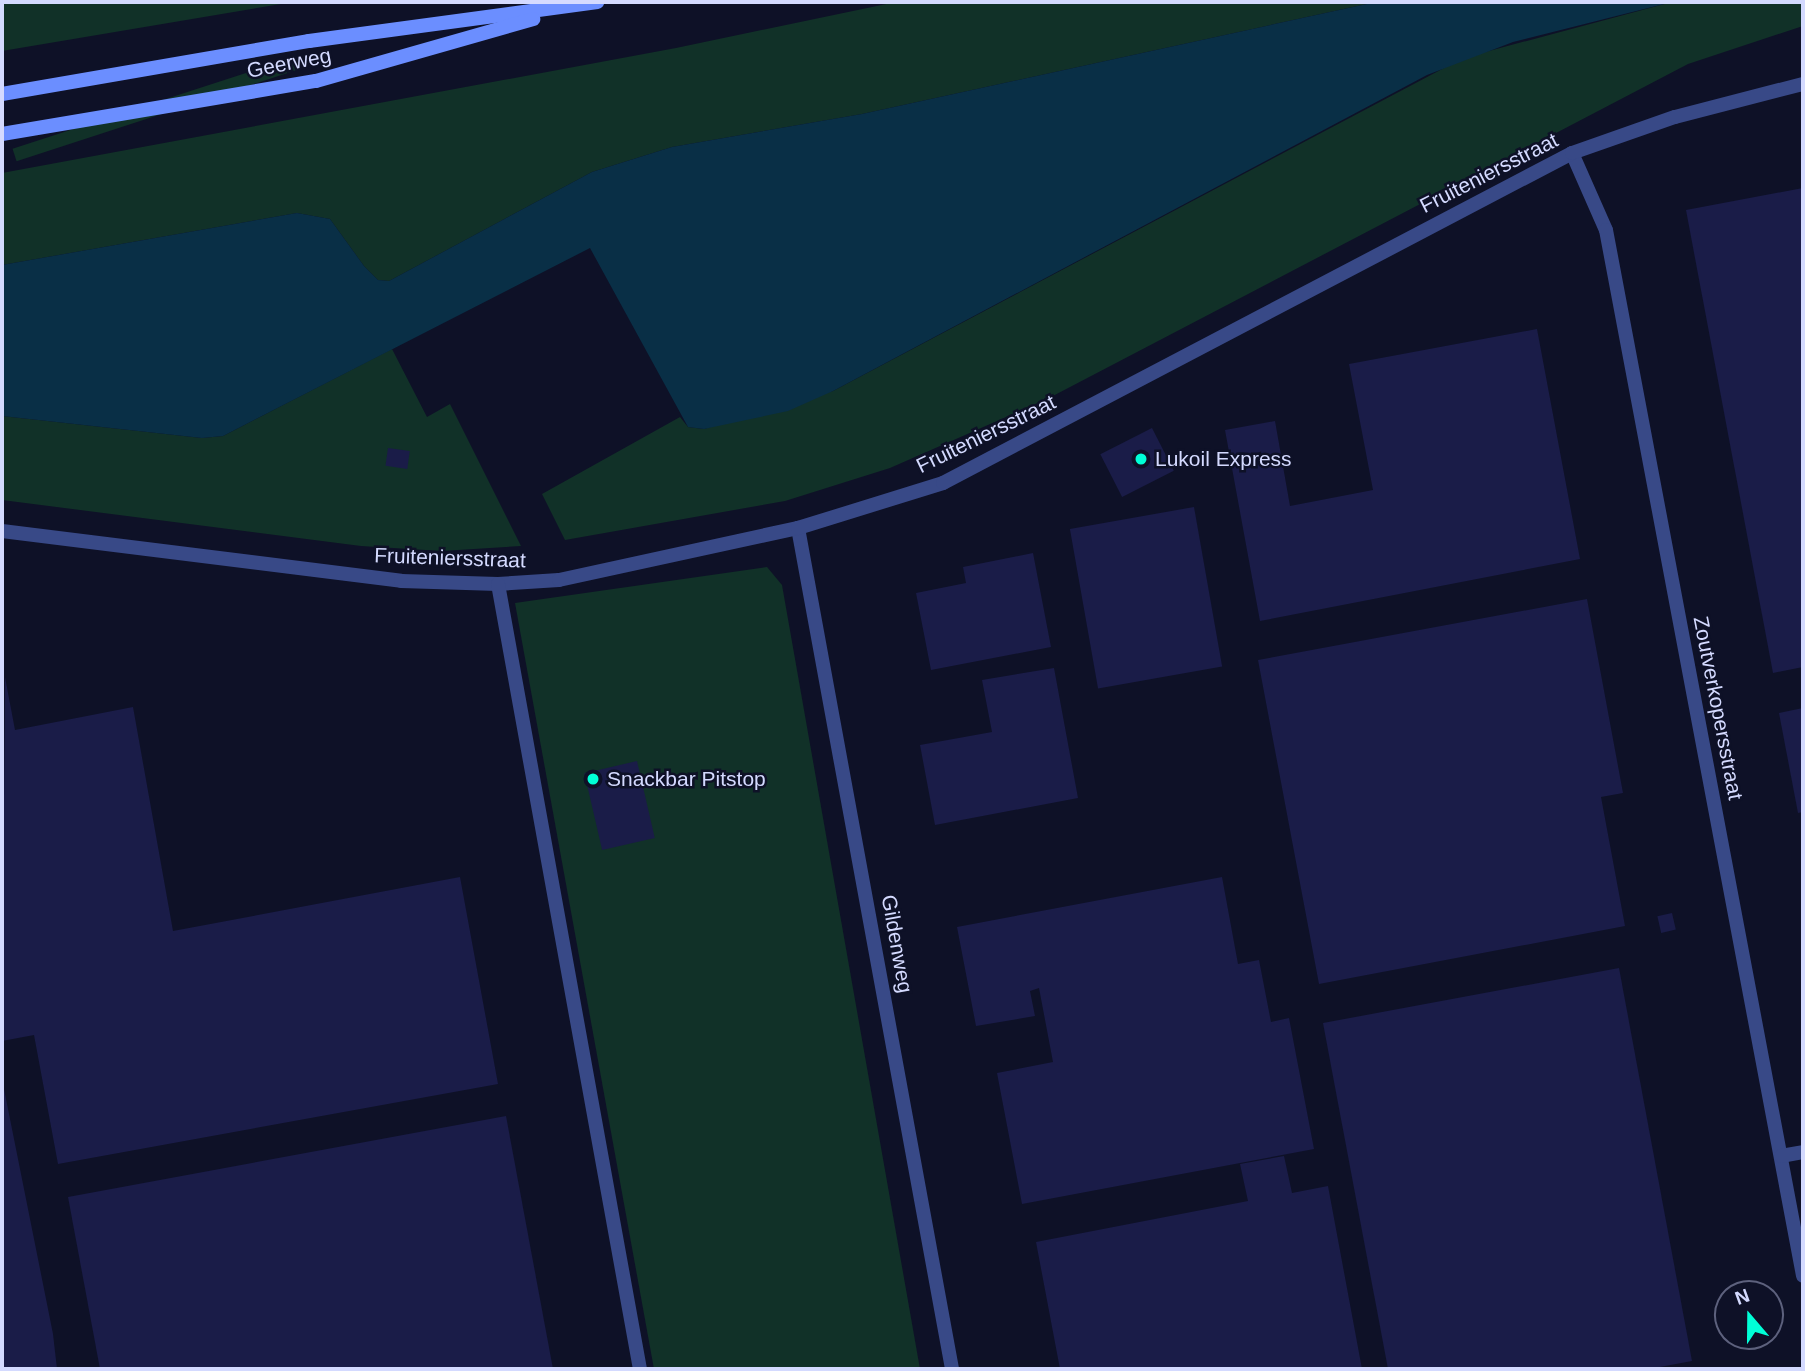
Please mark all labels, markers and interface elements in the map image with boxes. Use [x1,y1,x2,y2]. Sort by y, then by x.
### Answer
street label: Geerweg [245,43,333,83]
street label: Fruiteniersstraat [1416,127,1562,219]
street label: Fruiteniersstraat [912,389,1060,479]
place label: Lukoil Express [1155,446,1292,472]
marker: Lukoil Express [1133,451,1149,467]
street label: Fruiteniersstraat [374,543,526,573]
street label: Zoutverkopersstraat [1688,614,1748,802]
place label: Snackbar Pitstop [607,766,766,792]
marker: Snackbar Pitstop [585,771,601,787]
street label: Gildenweg [876,893,918,995]
north arrow [1714,1280,1784,1350]
text: N [1732,1284,1752,1309]

